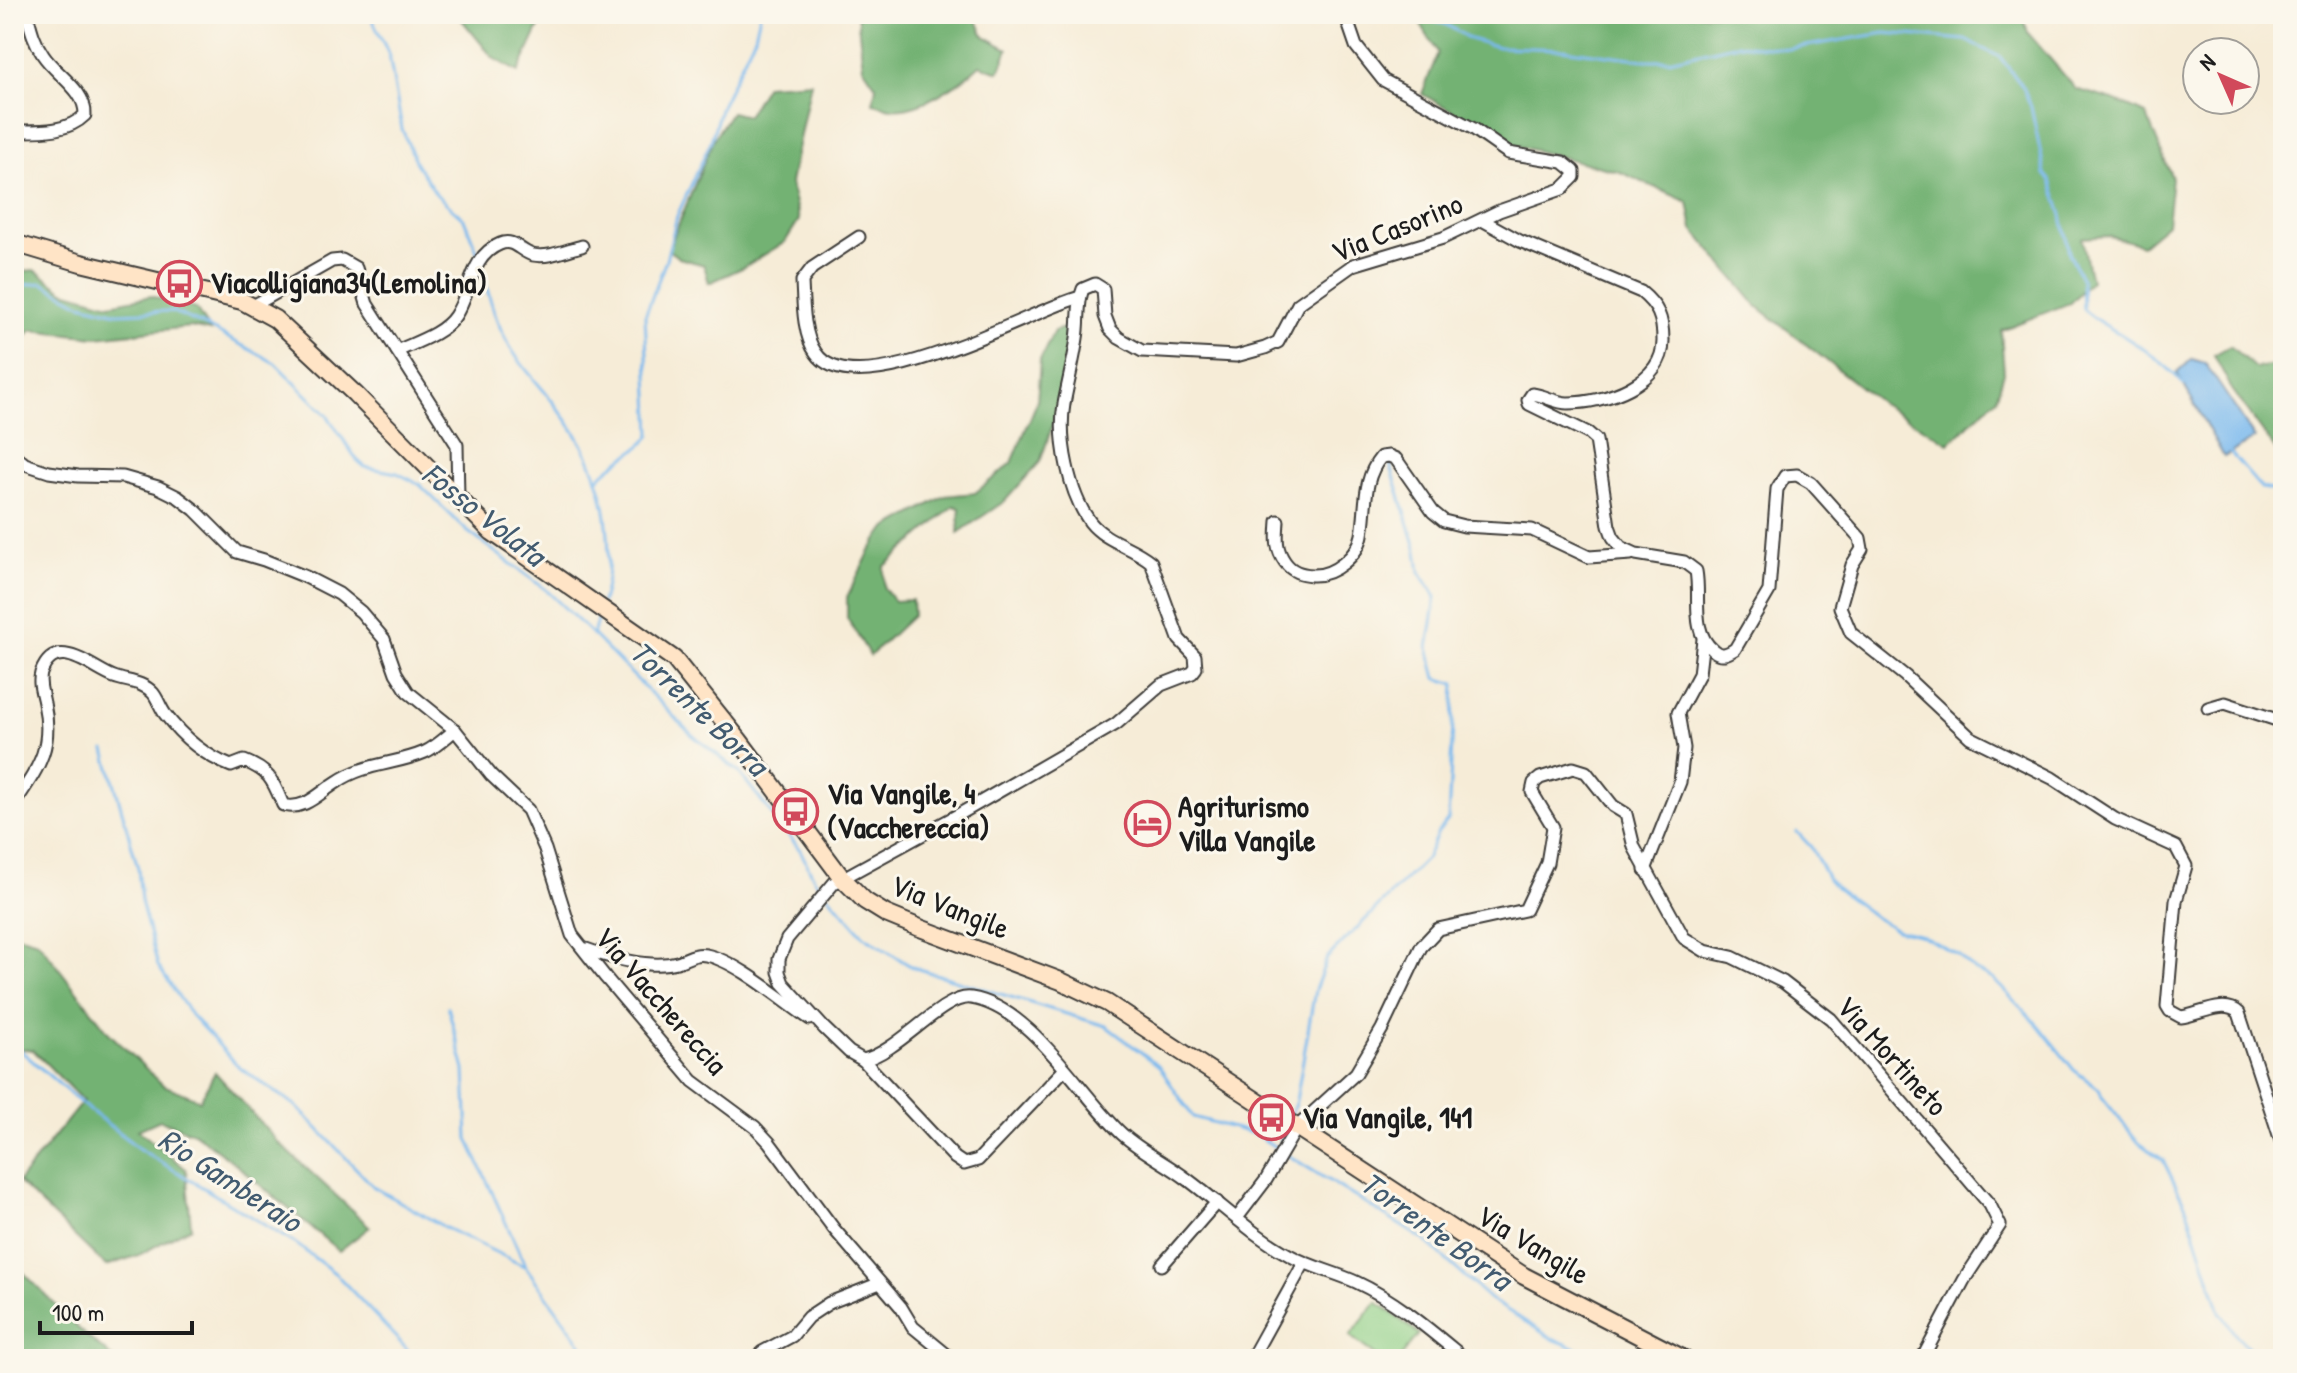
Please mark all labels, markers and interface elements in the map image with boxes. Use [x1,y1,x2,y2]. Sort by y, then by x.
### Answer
north arrow [2181,36,2261,116]
text: N [2192,47,2222,77]
street label: Via Casorino [1325,183,1468,271]
bus stop icon: Viacolligiana34(Lemolina) [155,259,203,307]
place label: Viacolligiana34(Lemolina) [210,262,487,303]
water label: Fosso Volata [414,452,558,577]
water label: Torrente Borra [621,631,780,787]
place label: Via Vangile, 4 (Vacchereccia) [827,773,990,847]
place label: Agriturismo Villa Vangile [1178,786,1315,861]
bus stop icon: Via Vangile, 4 (Vacchereccia) [772,787,820,835]
hotel icon: Agriturismo Villa Vangile [1123,800,1171,848]
street label: Via Vangile [885,864,1016,948]
street label: Via Vacchereccia [586,918,737,1083]
street label: Via Mortineto [1828,987,1957,1124]
bus stop icon: Via Vangile, 141 [1247,1094,1295,1142]
place label: Via Vangile, 141 [1302,1097,1473,1138]
water label: Rio Gamberaio [150,1117,312,1243]
water label: Torrente Borra [1352,1161,1523,1302]
street label: Via Vangile [1470,1195,1597,1293]
scale bar [40,1285,192,1335]
text: 100 m [52,1296,104,1328]

